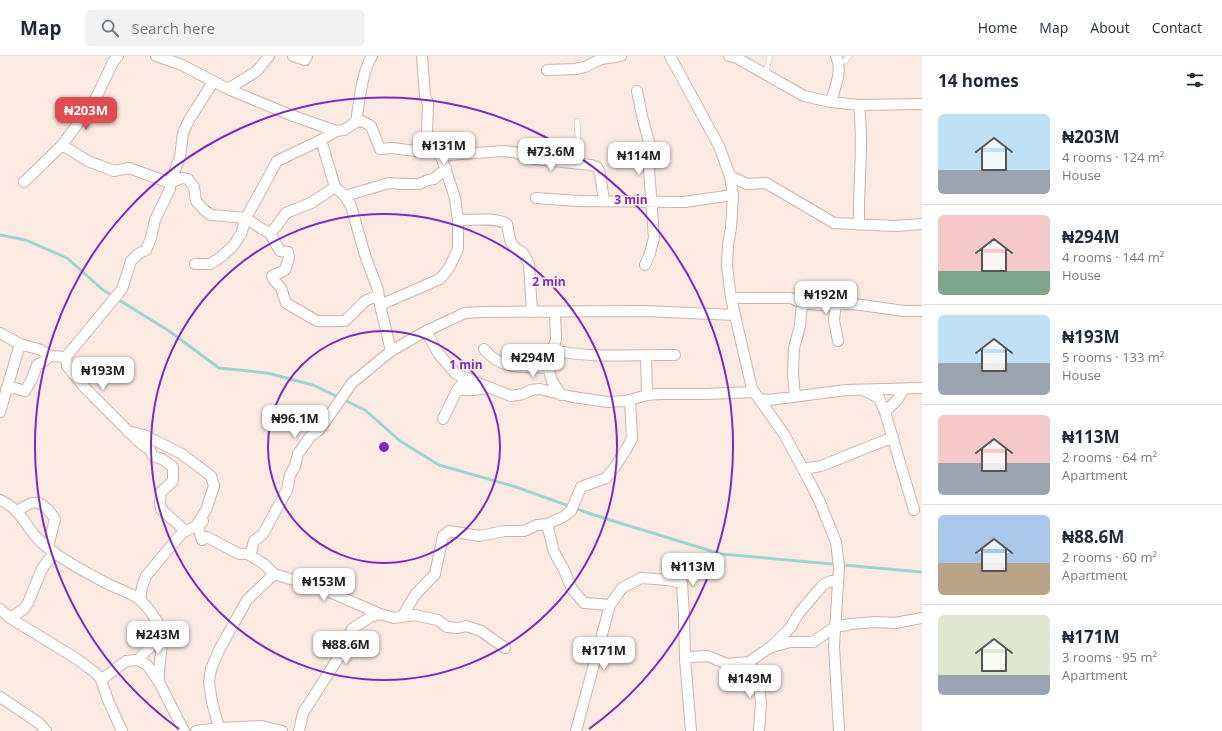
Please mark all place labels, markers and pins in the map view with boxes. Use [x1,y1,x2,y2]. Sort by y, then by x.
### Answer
pin: ₦203M [58,97,114,131]
pin: ₦131M [416,132,472,166]
pin: ₦73.6M [518,138,584,172]
pin: ₦114M [611,142,667,176]
pin: ₦192M [798,281,854,315]
pin: ₦294M [505,344,561,378]
pin: ₦193M [75,357,131,391]
pin: ₦96.1M [262,405,328,439]
centre of rings [377,440,391,454]
pin: ₦113M [665,553,721,587]
pin: ₦153M [296,568,352,602]
pin: ₦243M [130,621,186,655]
pin: ₦88.6M [313,631,379,665]
pin: ₦171M [576,637,632,671]
pin: ₦149M [722,665,778,699]

